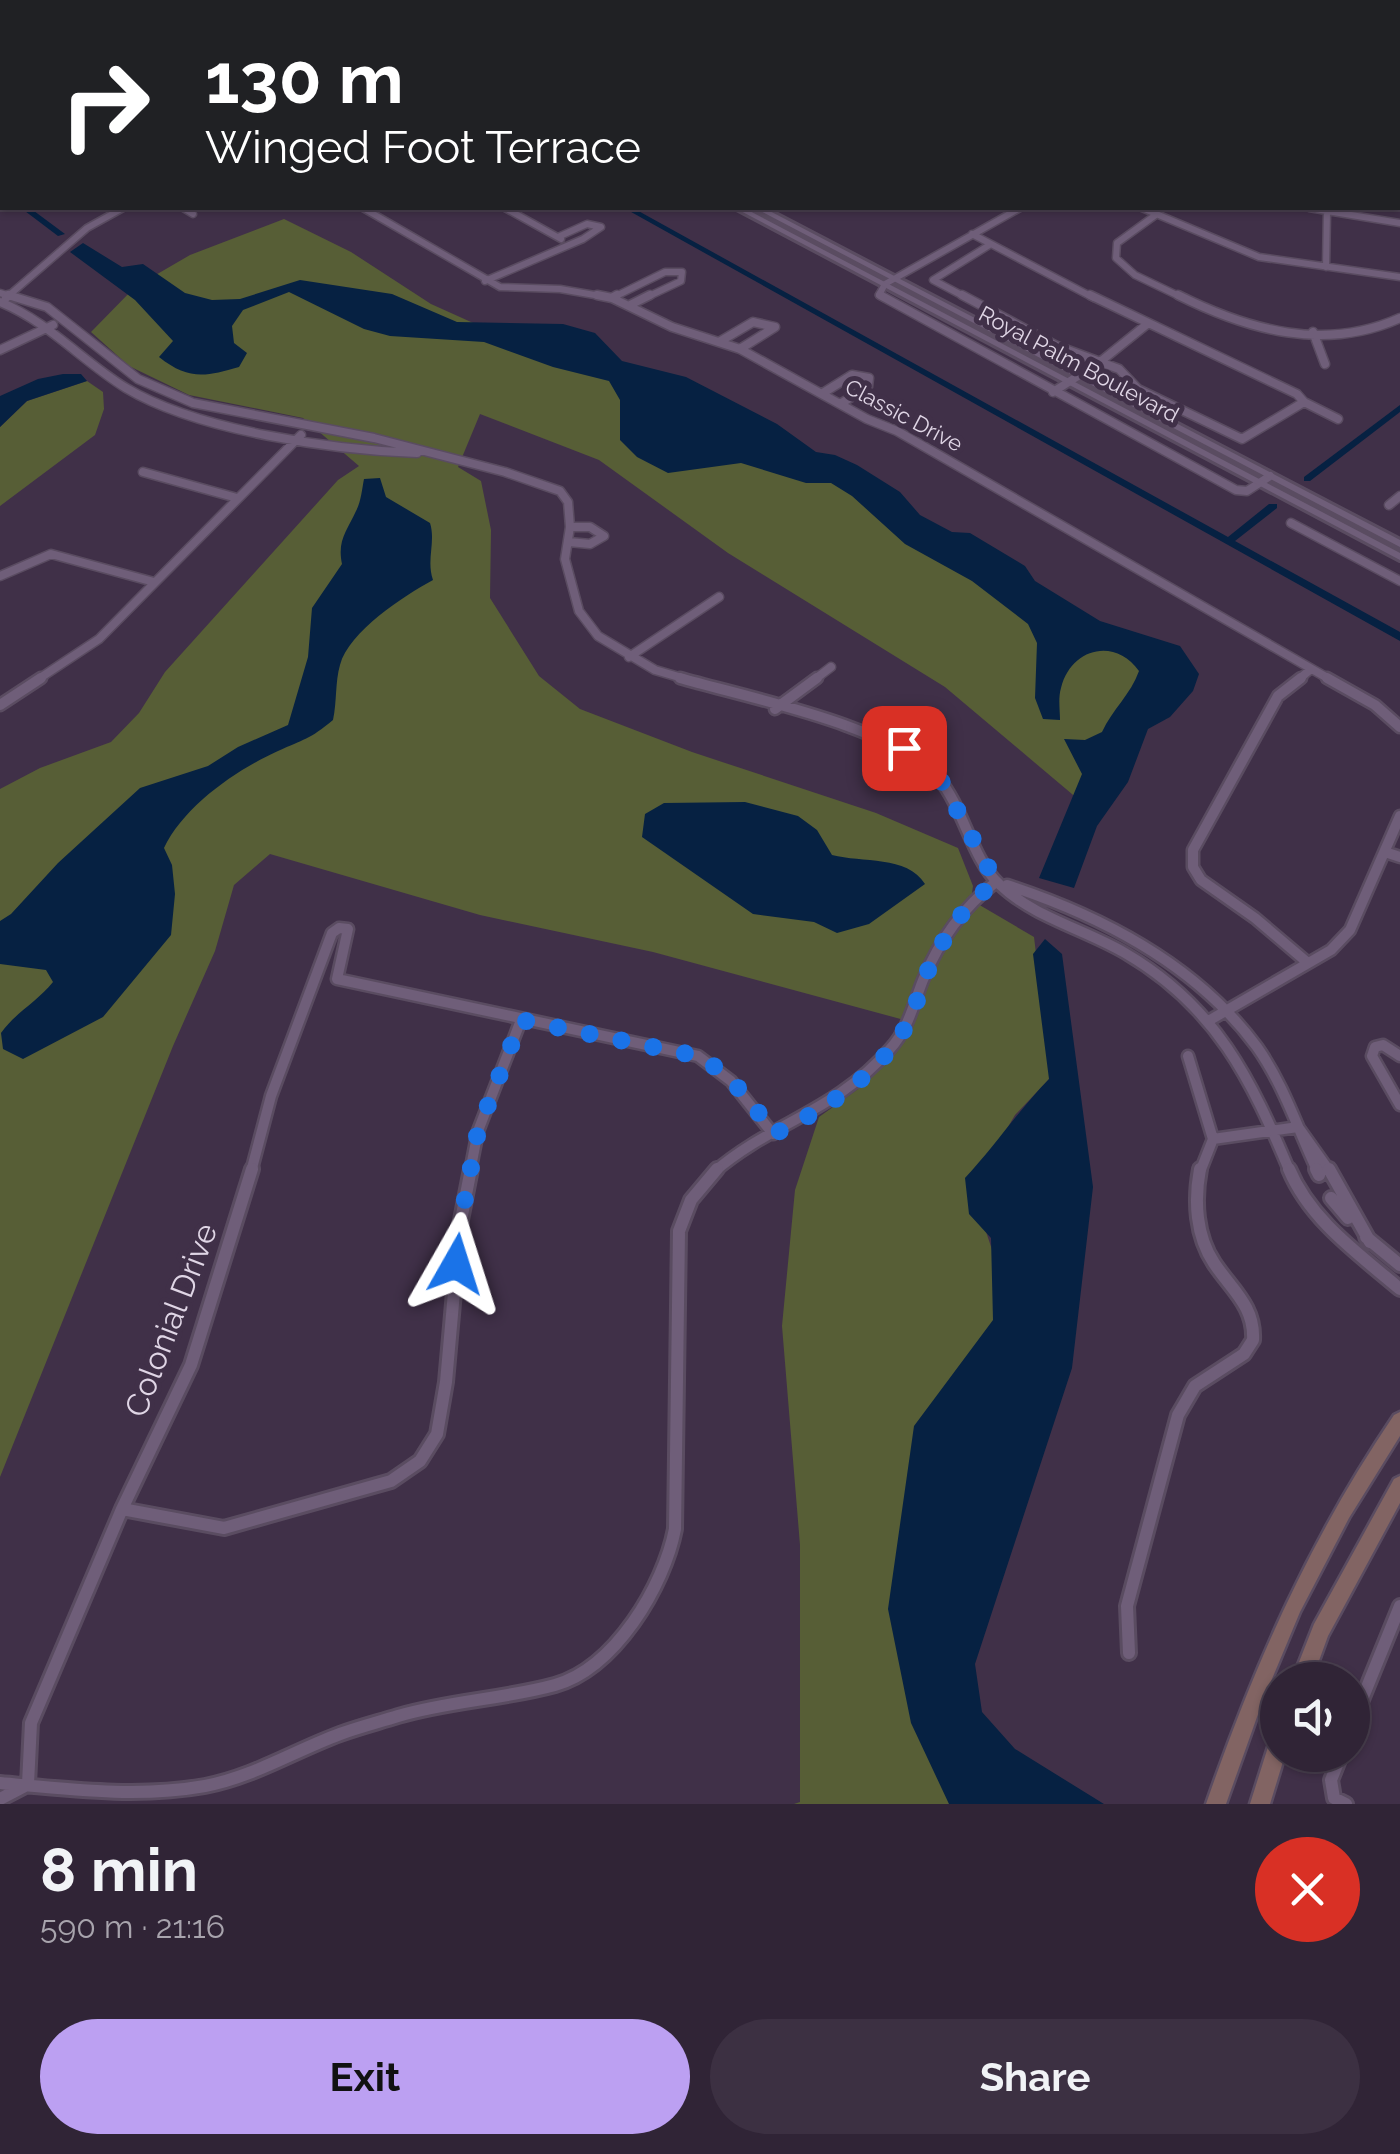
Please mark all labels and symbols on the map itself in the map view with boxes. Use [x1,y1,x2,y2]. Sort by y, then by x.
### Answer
street label: Royal Palm Boulevard [975,300,1183,428]
street label: Classic Drive [841,373,967,457]
pin [862,706,947,791]
position arrow [404,1212,508,1316]
street label: Colonial Drive [117,1218,224,1422]

